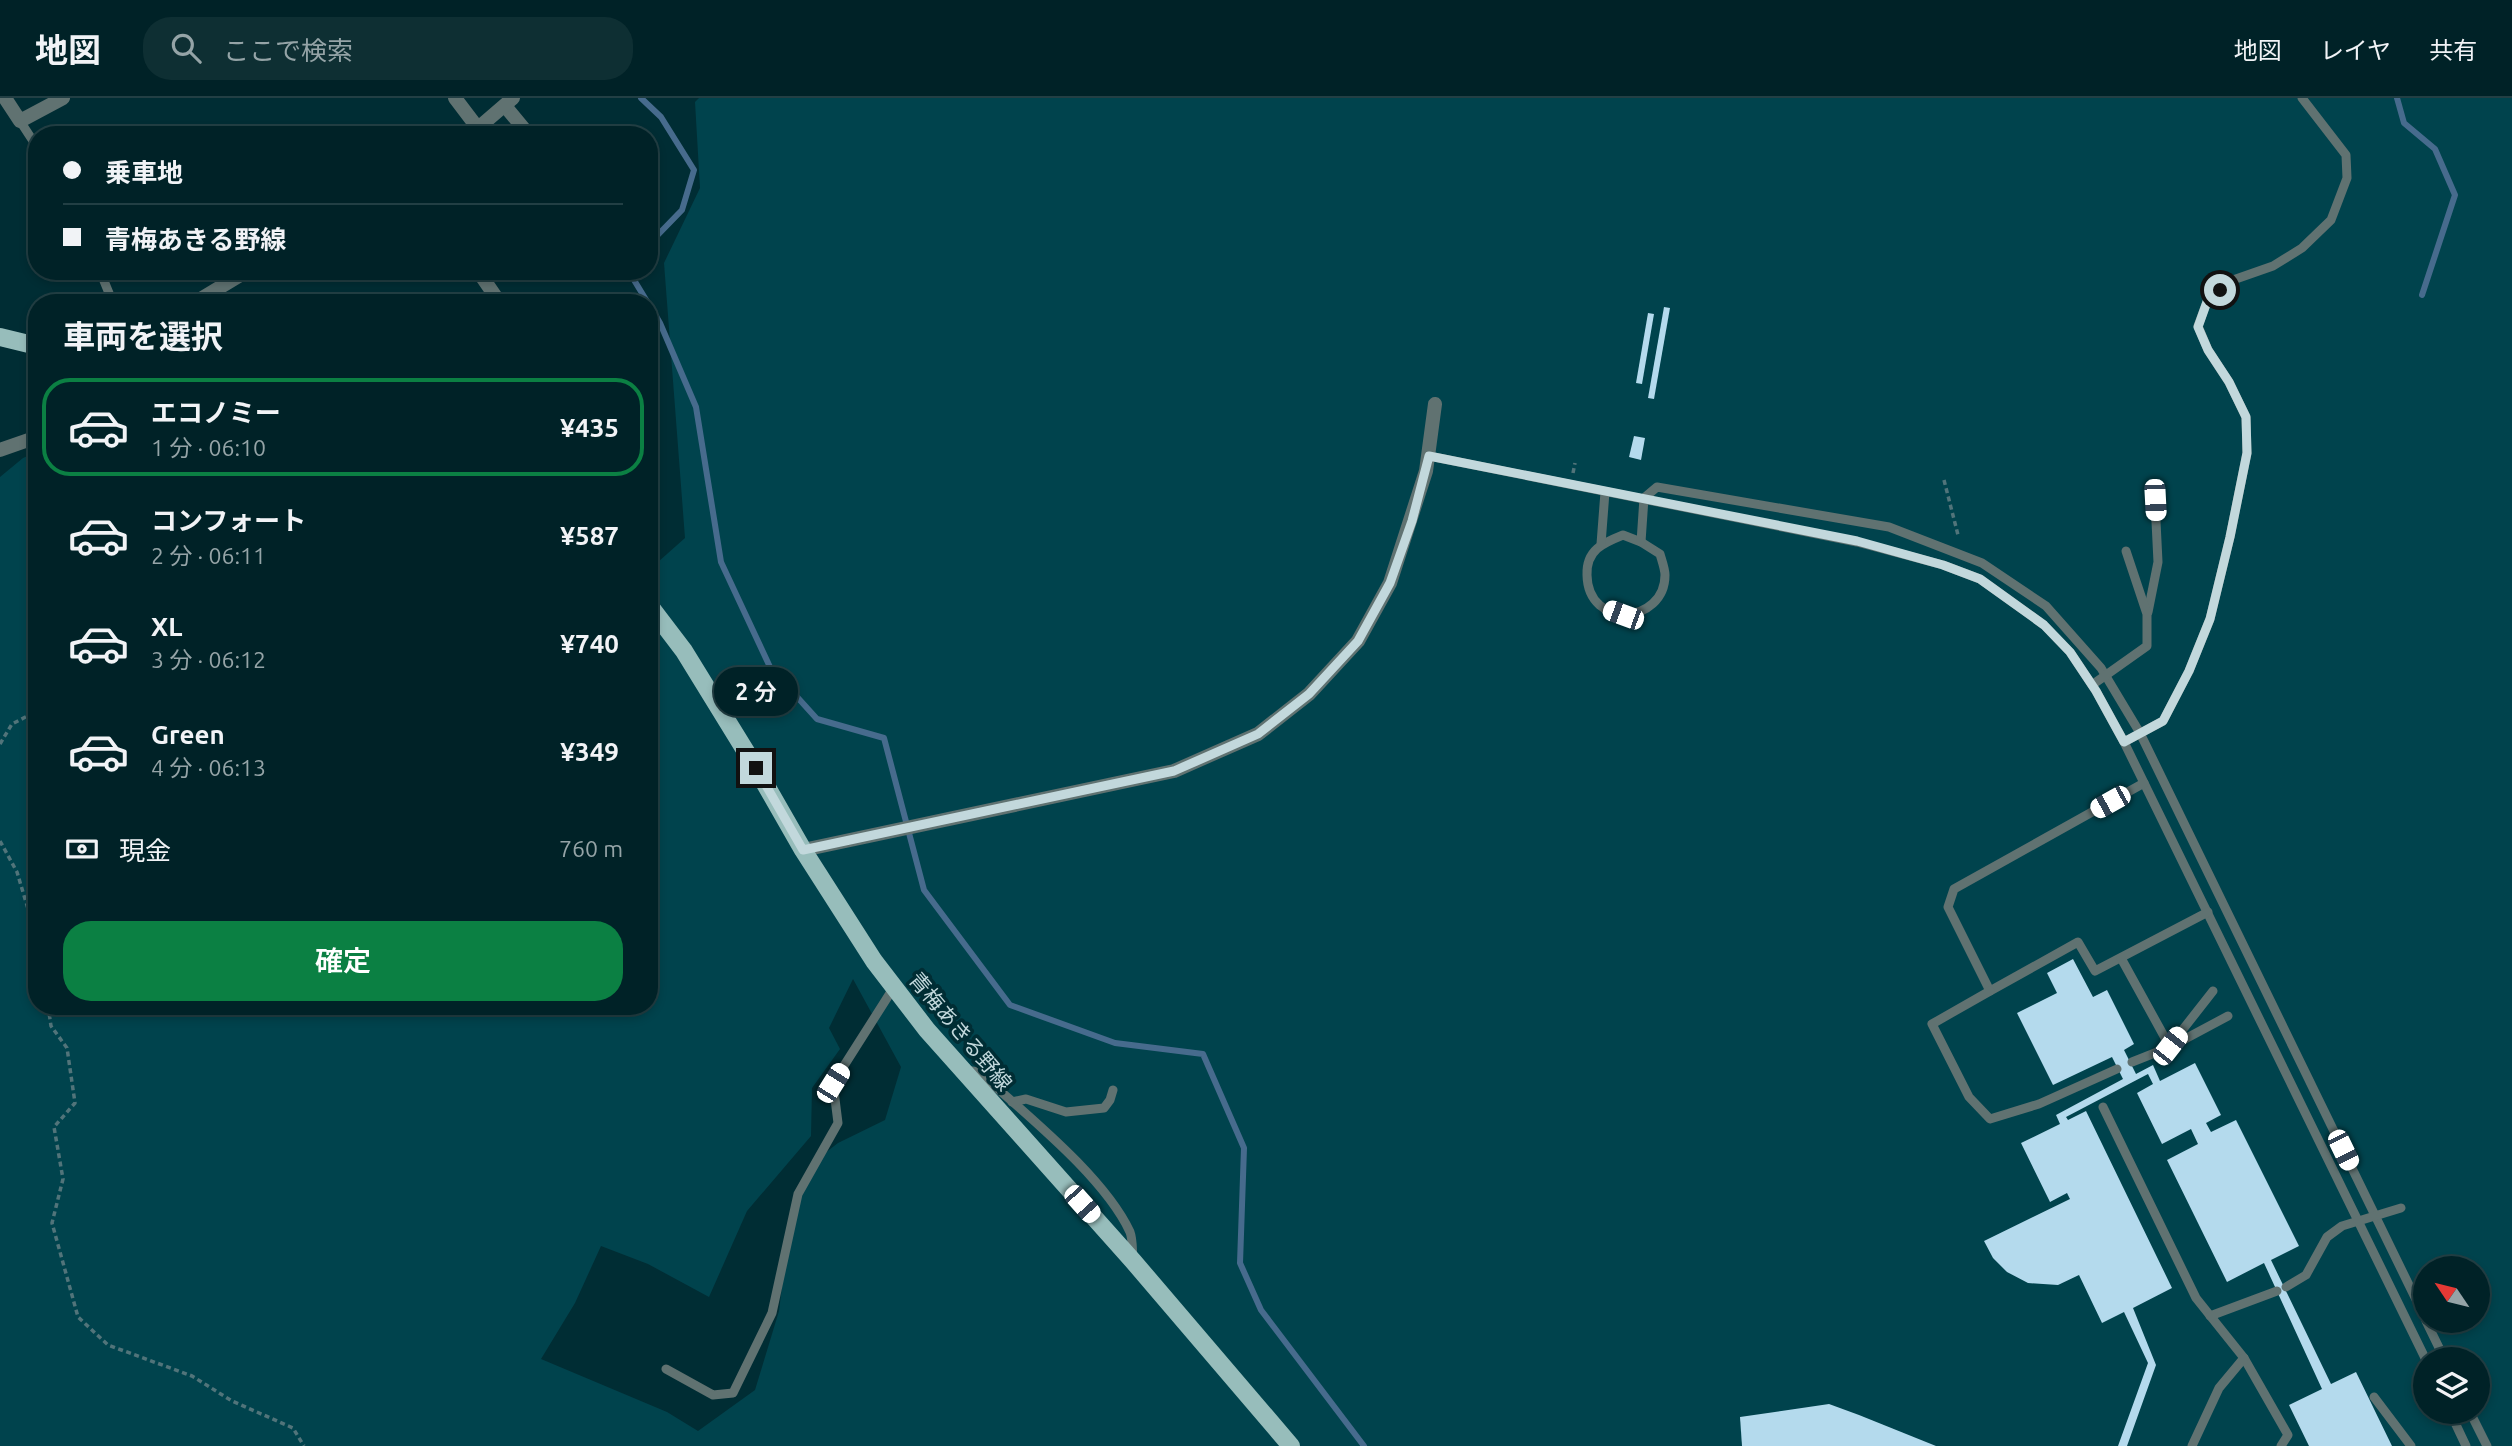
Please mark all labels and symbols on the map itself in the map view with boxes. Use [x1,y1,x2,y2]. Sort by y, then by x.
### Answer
route start [2204,274,2236,306]
car [2144,478,2167,522]
car [1600,598,1647,632]
callout: 2 分 [714,666,798,716]
route end [740,752,772,784]
car [2087,783,2134,821]
street label: 青梅あきる野線 [905,967,1017,1095]
car [2149,1023,2192,1069]
car [813,1060,854,1106]
car [2325,1127,2362,1173]
car [1061,1181,1104,1227]
north arrow [2413,1256,2490,1334]

